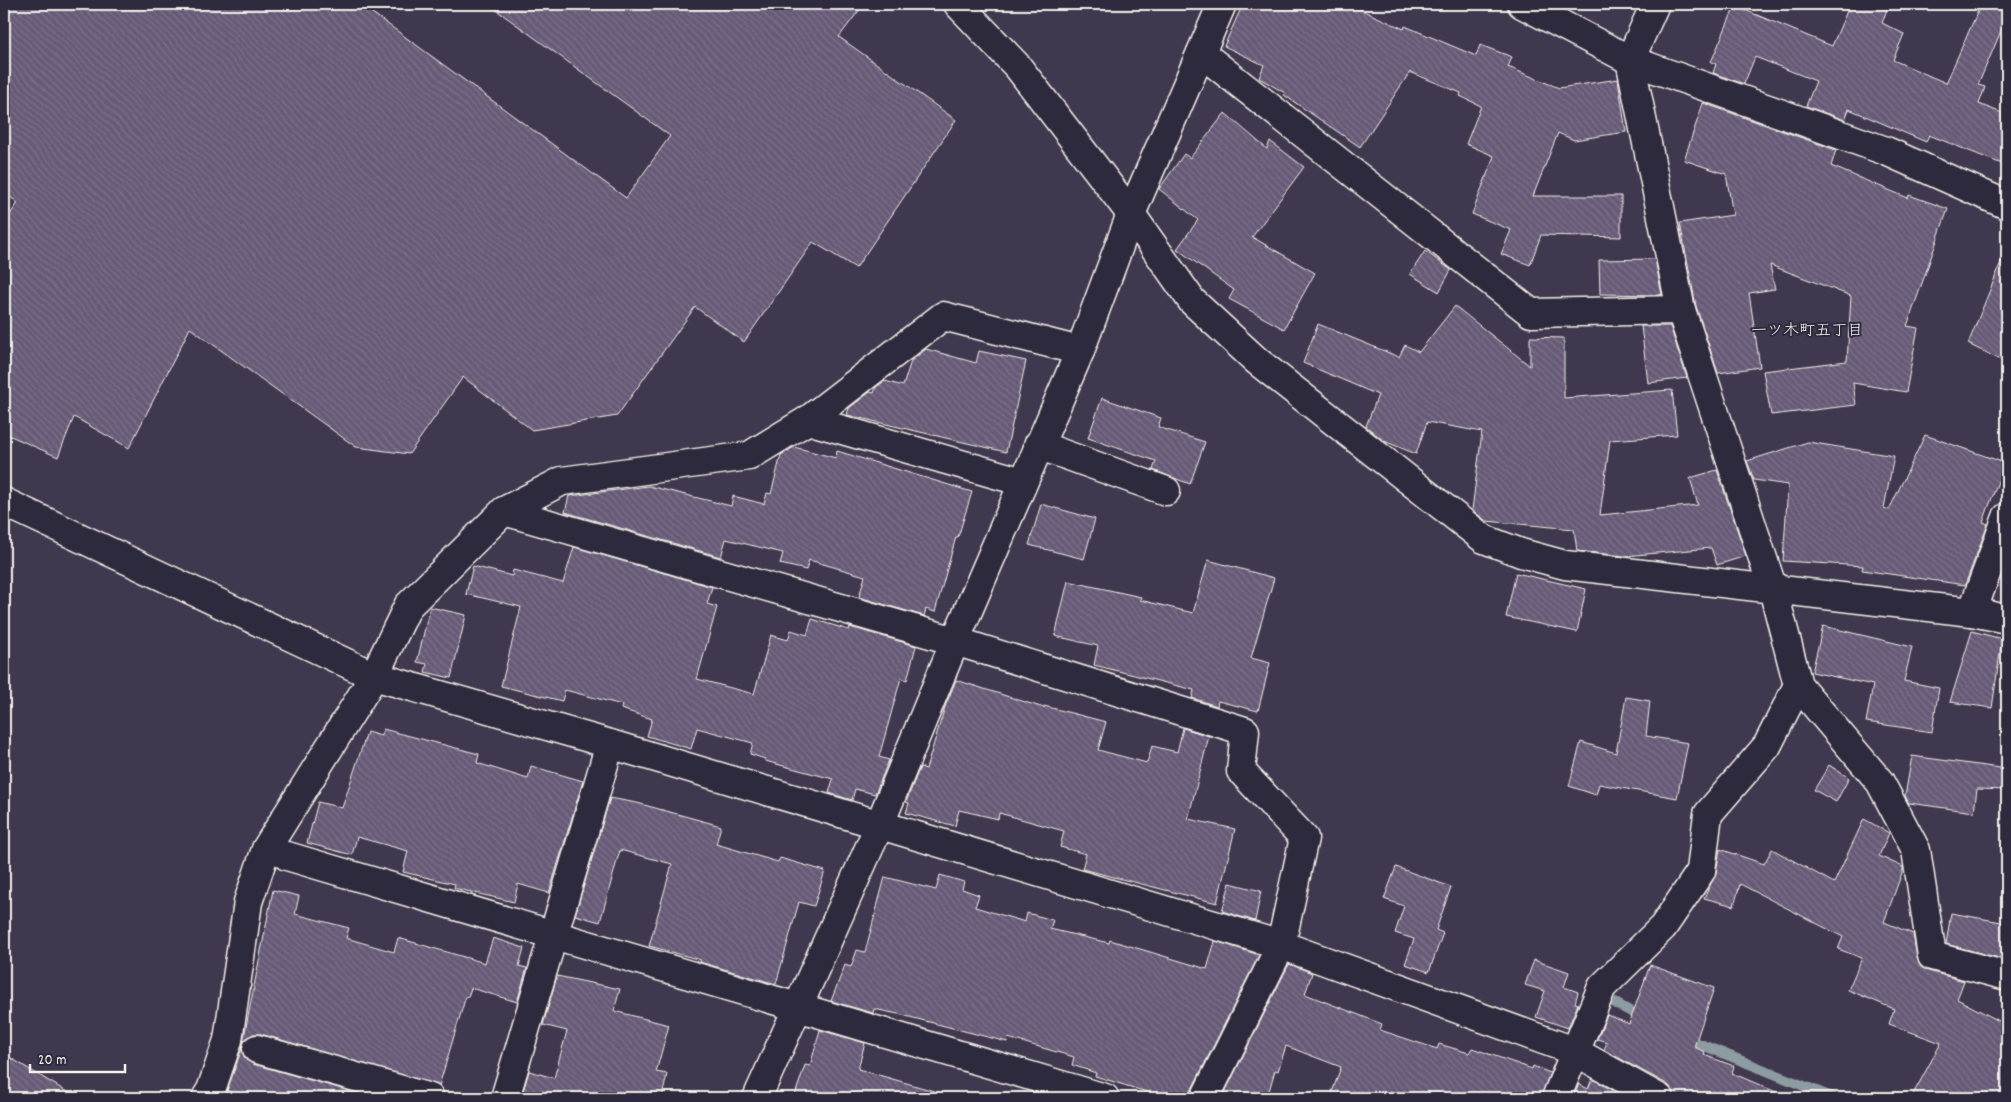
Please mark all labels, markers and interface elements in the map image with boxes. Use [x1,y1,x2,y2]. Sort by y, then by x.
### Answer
district label: 一ツ木町五丁目 [1751,320,1863,343]
scale bar [30,1042,125,1074]
text: 20 m [38,1050,66,1072]

